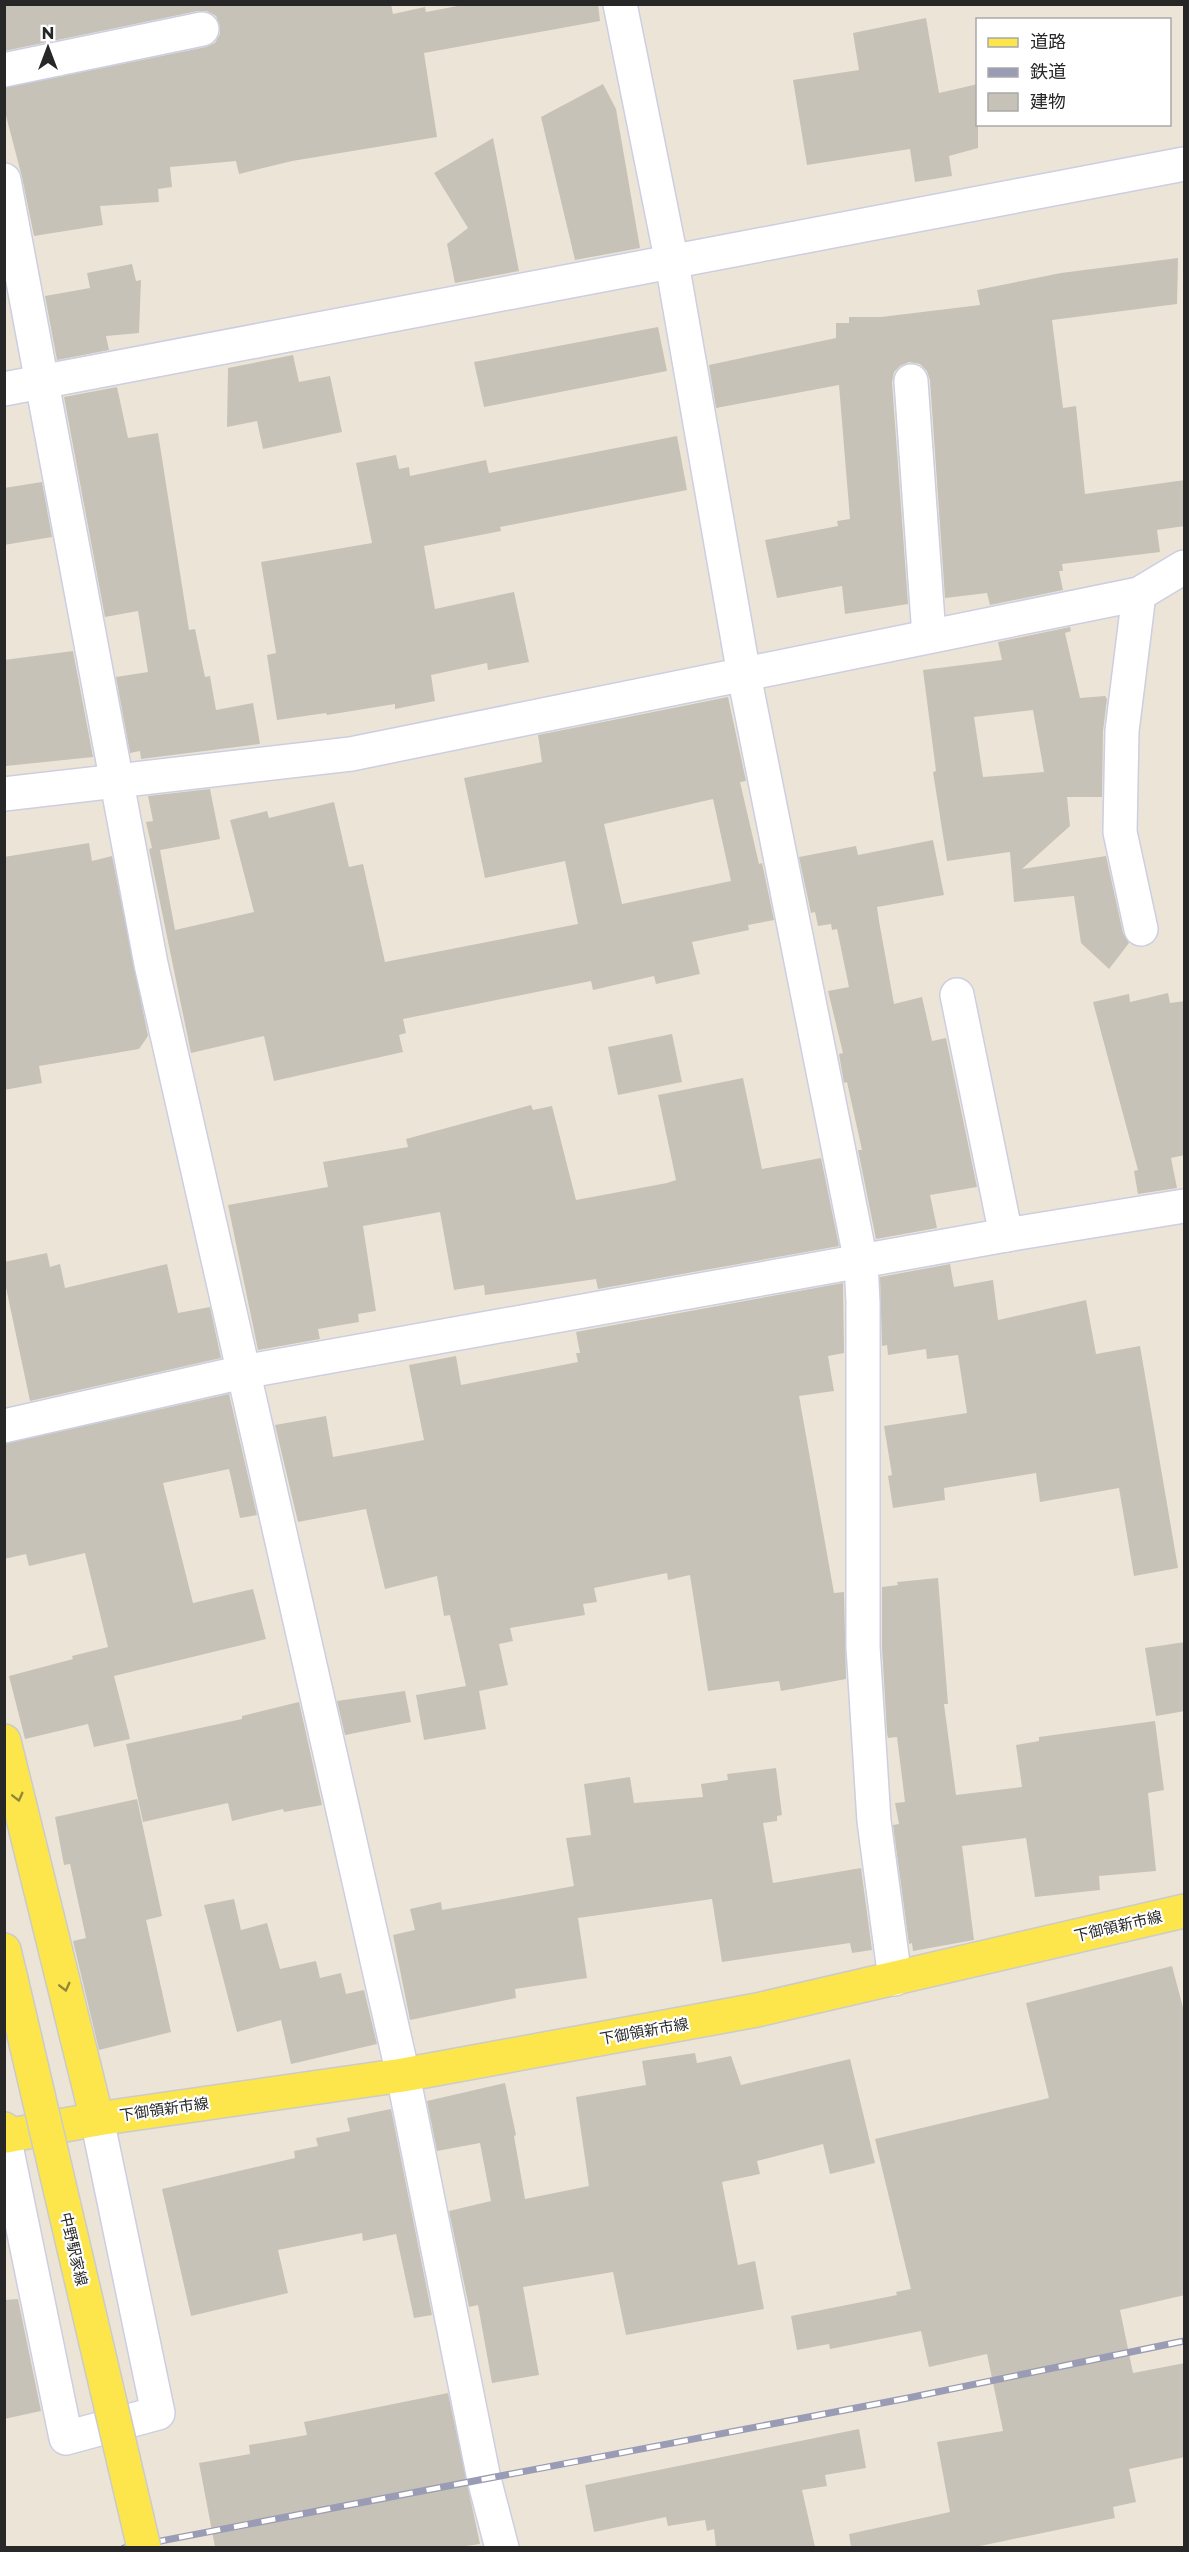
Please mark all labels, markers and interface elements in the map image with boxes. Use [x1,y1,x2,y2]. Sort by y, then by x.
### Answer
north arrow [18,18,78,78]
legend [976,18,1171,126]
text: N [42,24,54,43]
text: 道路 [1030,31,1066,53]
text: 鉄道 [1030,61,1066,83]
text: 建物 [1030,91,1066,113]
one-way arrow [11,1792,24,1802]
street label: 下御領新市線 [1072,1907,1164,1945]
one-way arrow [57,1982,70,1992]
street label: 下御領新市線 [598,2014,690,2048]
street label: 下御領新市線 [118,2093,210,2125]
street label: 中野駅家線 [56,2210,92,2288]

